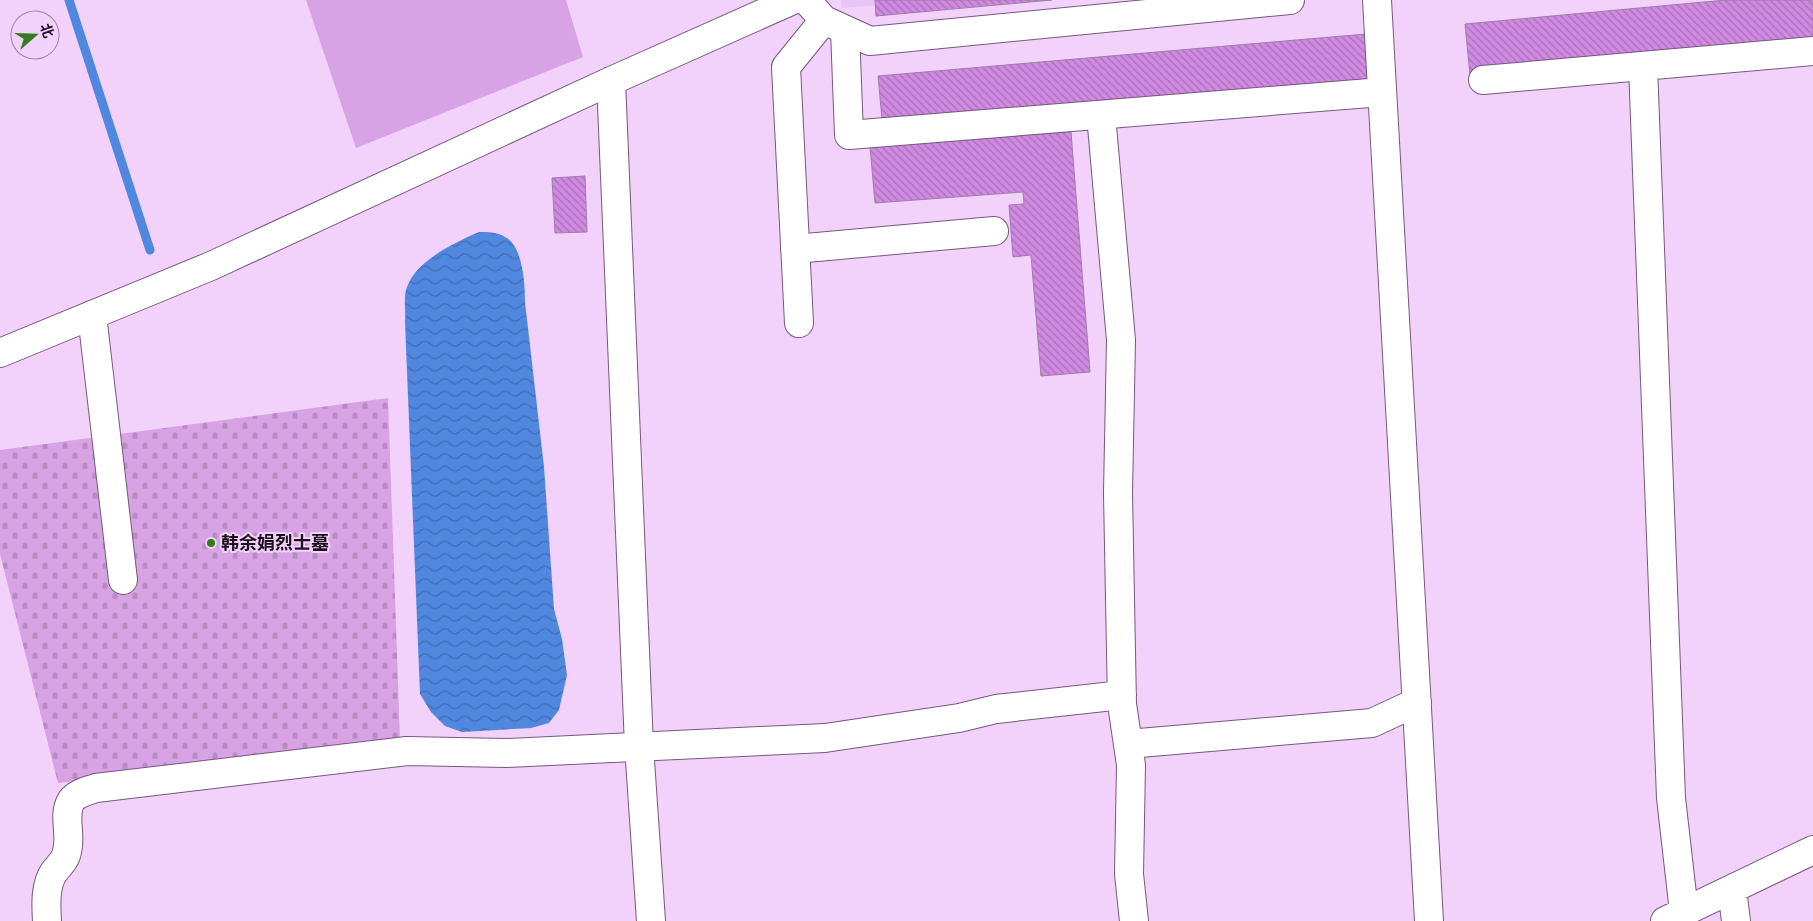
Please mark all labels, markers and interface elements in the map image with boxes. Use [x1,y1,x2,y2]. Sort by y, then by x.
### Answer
north arrow [10,10,60,60]
text: 北 [36,21,57,40]
place label: 韩余娟烈士墓 [221,533,329,554]
marker: 韩余娟烈士墓 [205,537,217,549]

